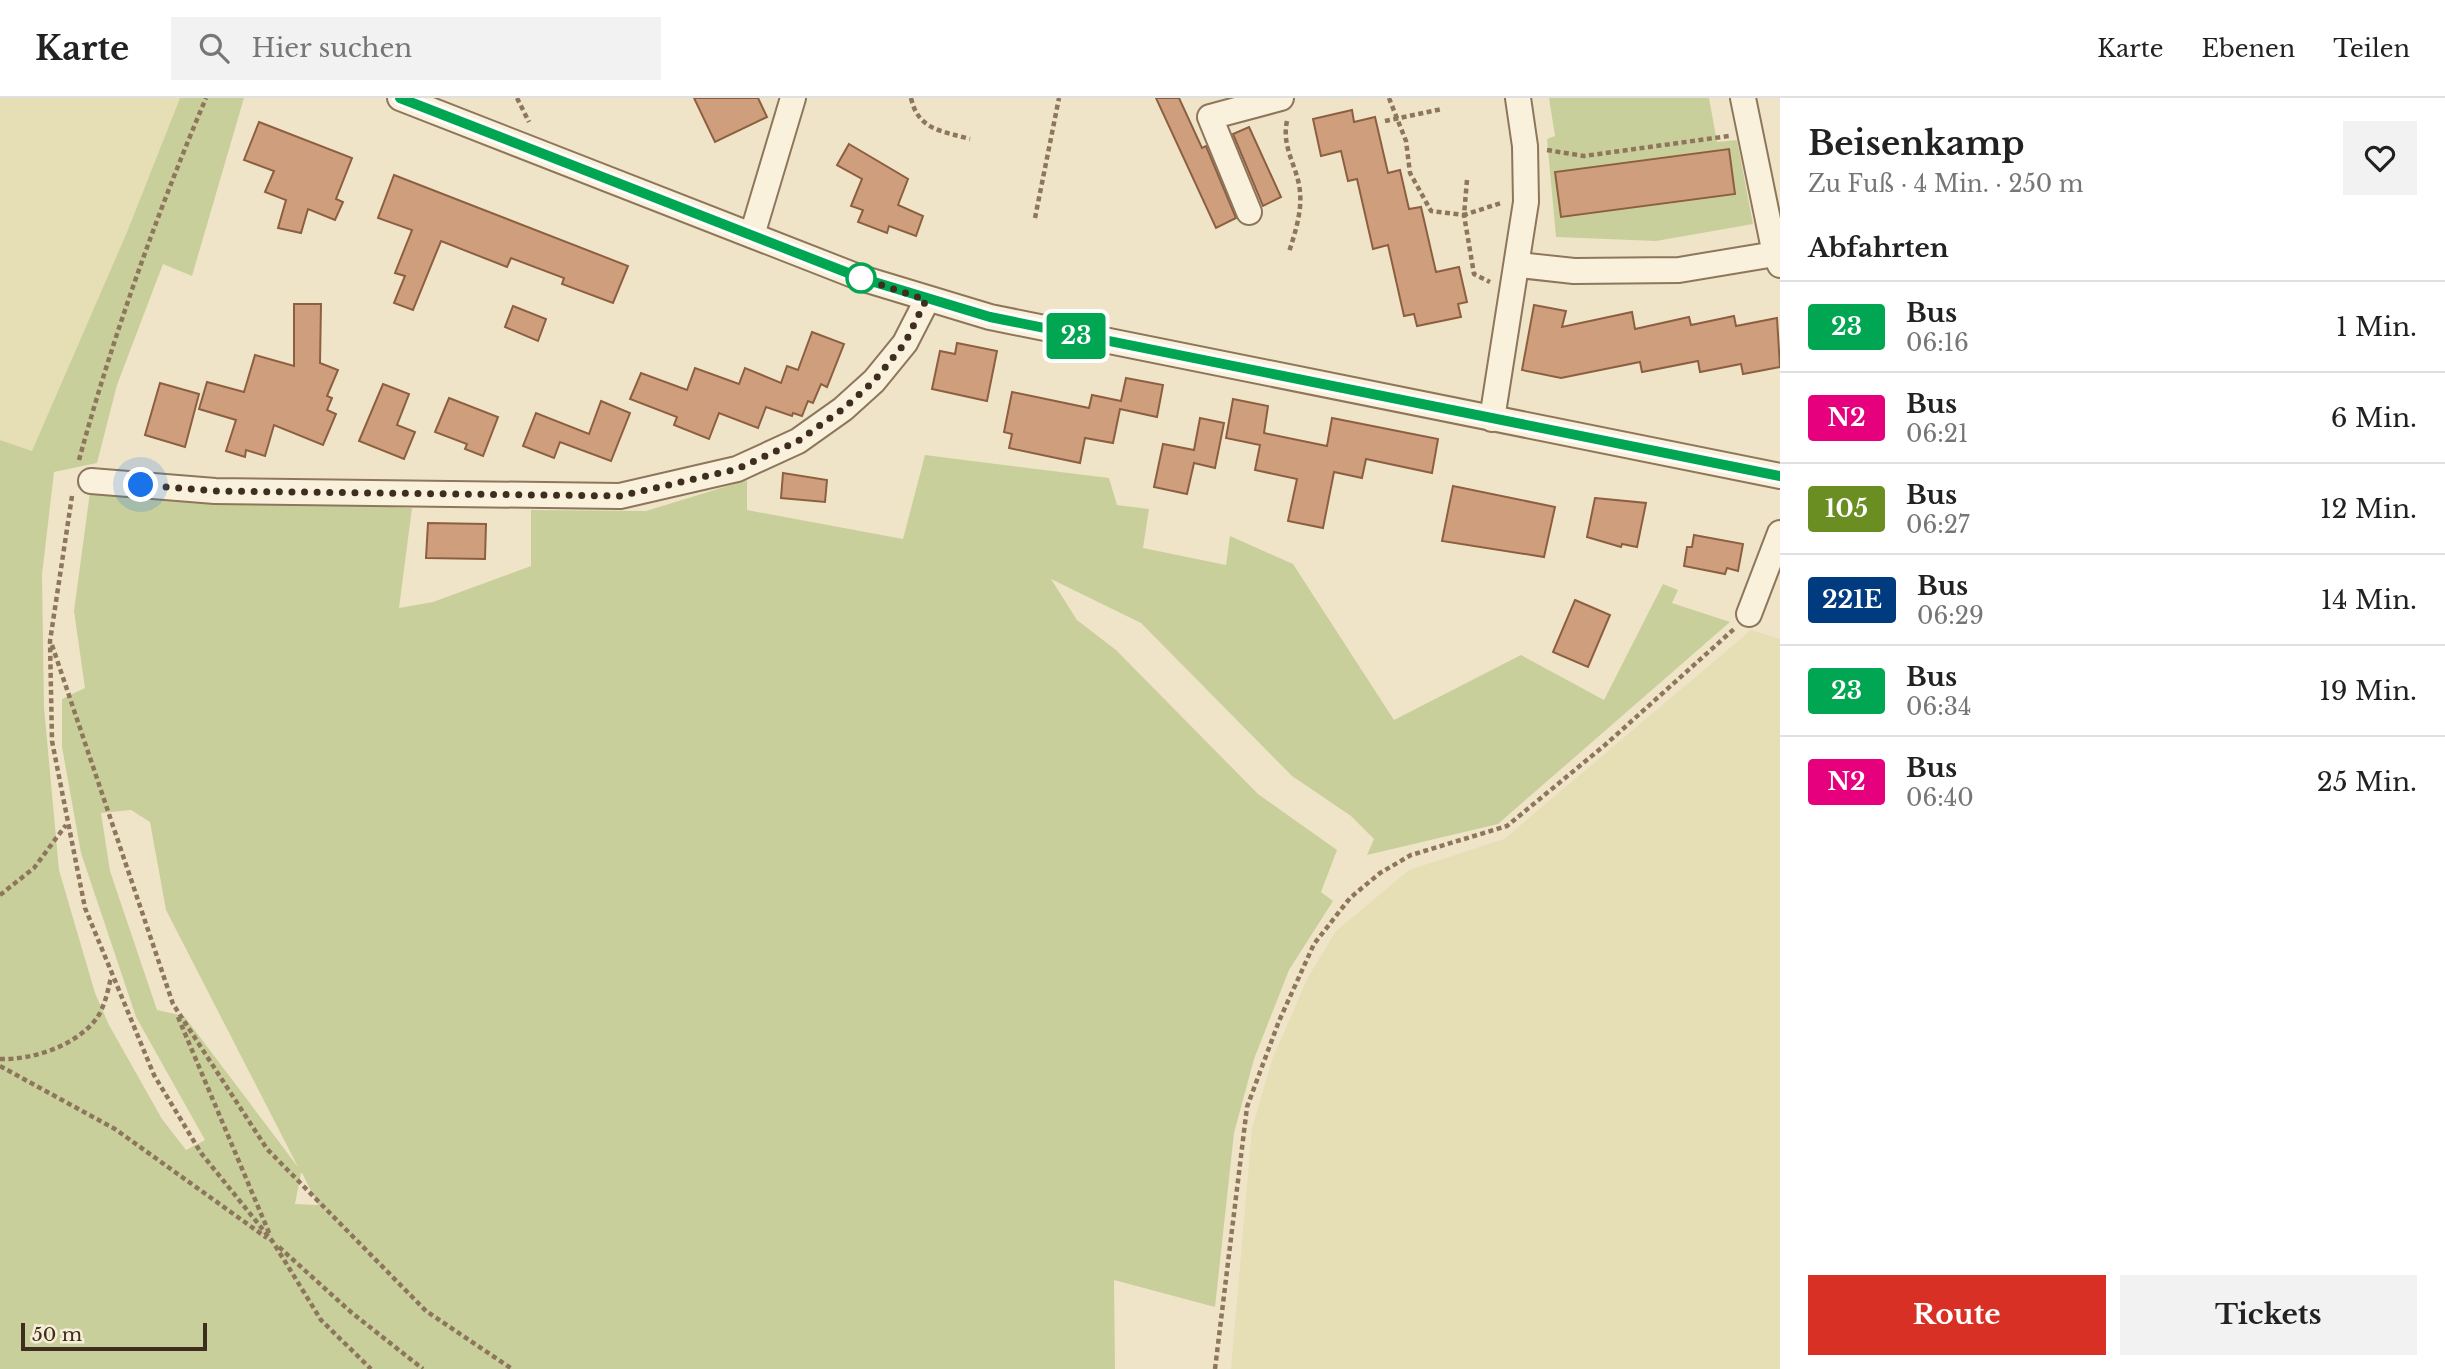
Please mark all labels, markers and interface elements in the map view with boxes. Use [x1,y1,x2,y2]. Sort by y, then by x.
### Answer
search box [171,17,661,80]
text: Karte [35,28,129,69]
icon: search [195,29,233,67]
text: Hier suchen [251,32,412,64]
text: Karte [2097,34,2164,63]
text: Ebenen [2202,34,2295,63]
text: Teilen [2333,34,2410,63]
button: heart [2343,121,2417,195]
text: Beisenkamp [1808,123,2025,164]
text: Zu Fuß · 4 Min. · 250 m [1808,170,2083,198]
text: Abfahrten [1808,232,1949,264]
unlabelled marker [846,263,876,293]
text: Bus [1906,297,1957,329]
text: 1 Min. [2336,311,2417,343]
text: 23 [1831,312,1862,341]
line badge: 23 [1044,313,1108,359]
text: 23 [1061,321,1091,350]
text: 06:16 [1906,329,1969,357]
text: Bus [1906,388,1957,420]
text: 6 Min. [2331,402,2417,434]
text: N2 [1827,403,1866,432]
text: 06:21 [1906,420,1968,448]
your location [123,467,158,502]
text: Bus [1906,479,1957,511]
text: 12 Min. [2320,493,2417,525]
text: 105 [1825,494,1868,523]
text: 06:27 [1906,511,1969,539]
text: Bus [1917,570,1968,602]
text: 14 Min. [2321,584,2417,616]
text: 221E [1822,585,1882,614]
text: 06:29 [1917,602,1984,630]
text: Bus [1906,661,1957,693]
text: 19 Min. [2319,675,2417,707]
text: 23 [1831,676,1862,705]
text: 06:34 [1906,693,1971,721]
text: Bus [1906,752,1957,784]
text: 25 Min. [2317,766,2417,798]
text: N2 [1827,767,1866,796]
text: 06:40 [1906,784,1974,812]
button: Route [1808,1275,2106,1355]
button: Tickets [2120,1275,2417,1355]
scale bar [21,1320,206,1352]
text: 50 m [32,1323,82,1346]

